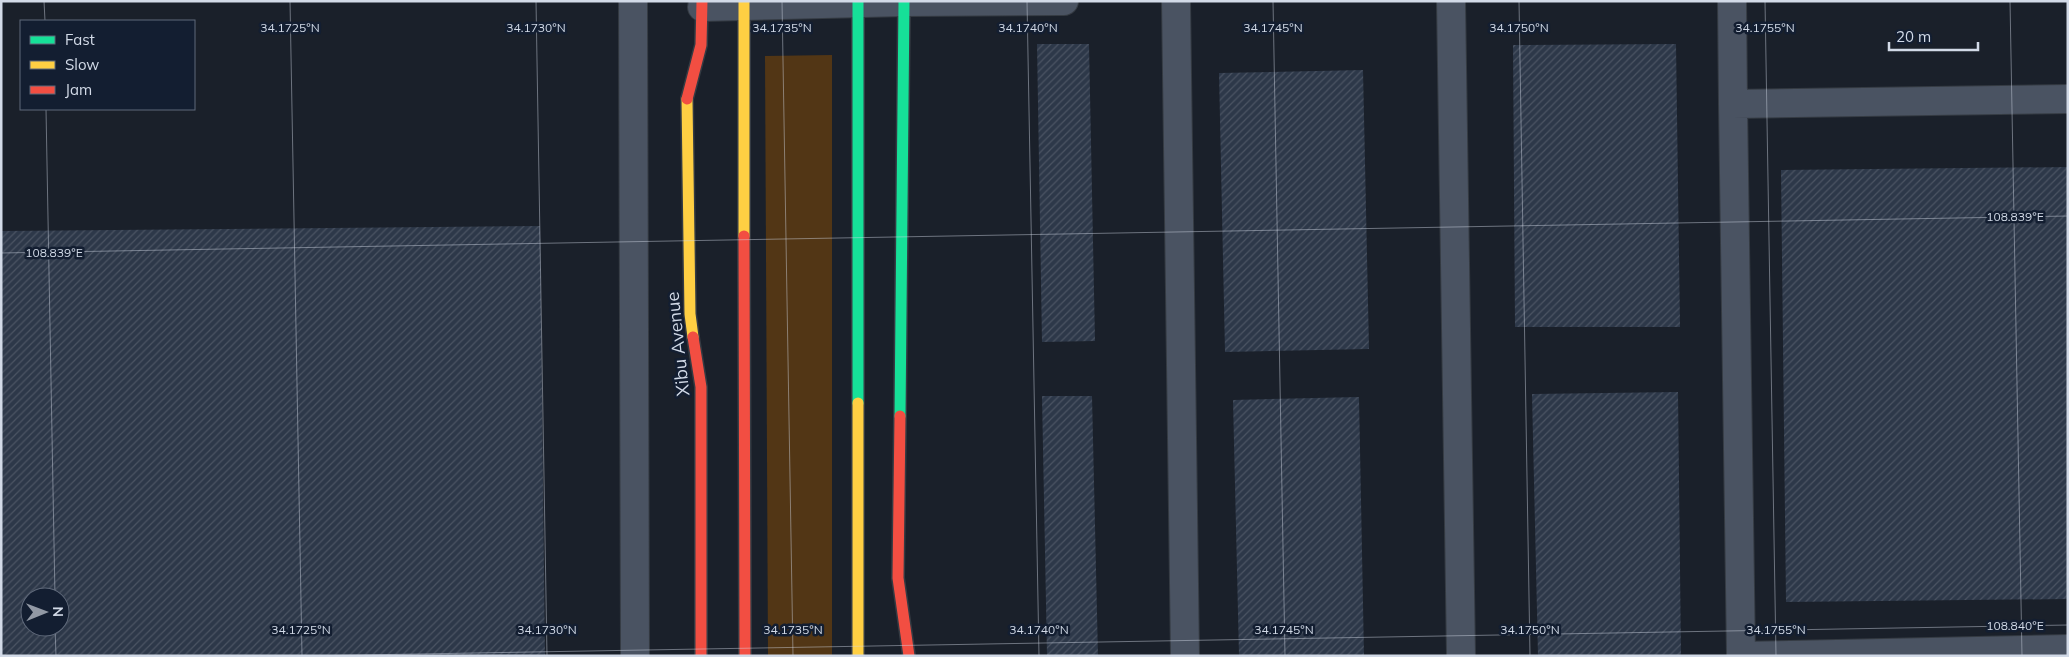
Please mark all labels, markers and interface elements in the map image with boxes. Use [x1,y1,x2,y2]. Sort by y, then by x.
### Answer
legend [20,20,195,110]
text: 34.1725°N [260,20,320,35]
text: 34.1730°N [506,20,566,35]
text: 34.1735°N [752,20,812,35]
text: 34.1740°N [998,20,1058,35]
text: 34.1745°N [1243,20,1303,35]
text: 34.1750°N [1489,20,1549,35]
text: 34.1755°N [1735,20,1795,35]
scale bar [1889,20,1978,52]
text: 20 m [1896,27,1931,46]
text: Fast [65,30,95,49]
text: Slow [65,55,99,74]
text: Jam [65,80,92,99]
text: 108.839°E [1986,209,2044,224]
text: 108.839°E [25,245,83,260]
street label: Xibu Avenue [661,291,694,397]
north arrow [20,587,70,637]
text: N [49,606,67,617]
text: 108.840°E [1986,618,2044,633]
text: 34.1725°N [271,622,331,637]
text: 34.1730°N [517,622,577,637]
text: 34.1735°N [763,622,823,637]
text: 34.1740°N [1009,622,1069,637]
text: 34.1745°N [1254,622,1314,637]
text: 34.1750°N [1500,622,1560,637]
text: 34.1755°N [1746,622,1806,637]

